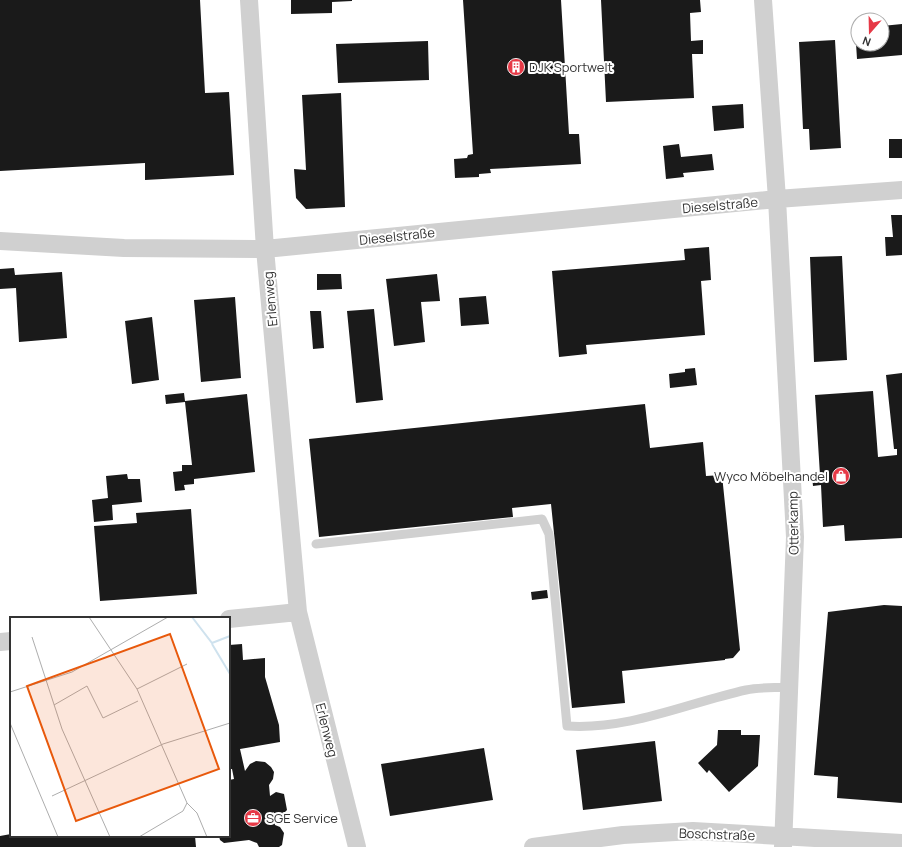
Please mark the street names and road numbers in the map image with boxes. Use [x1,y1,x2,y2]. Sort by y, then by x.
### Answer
street label: Dieselstraße [681,193,759,217]
street label: Dieselstraße [358,223,436,249]
street label: Erlenweg [259,271,281,327]
street label: Otterkamp [783,491,803,555]
street label: Erlenweg [312,701,342,759]
street label: Boschstraße [679,824,756,844]

